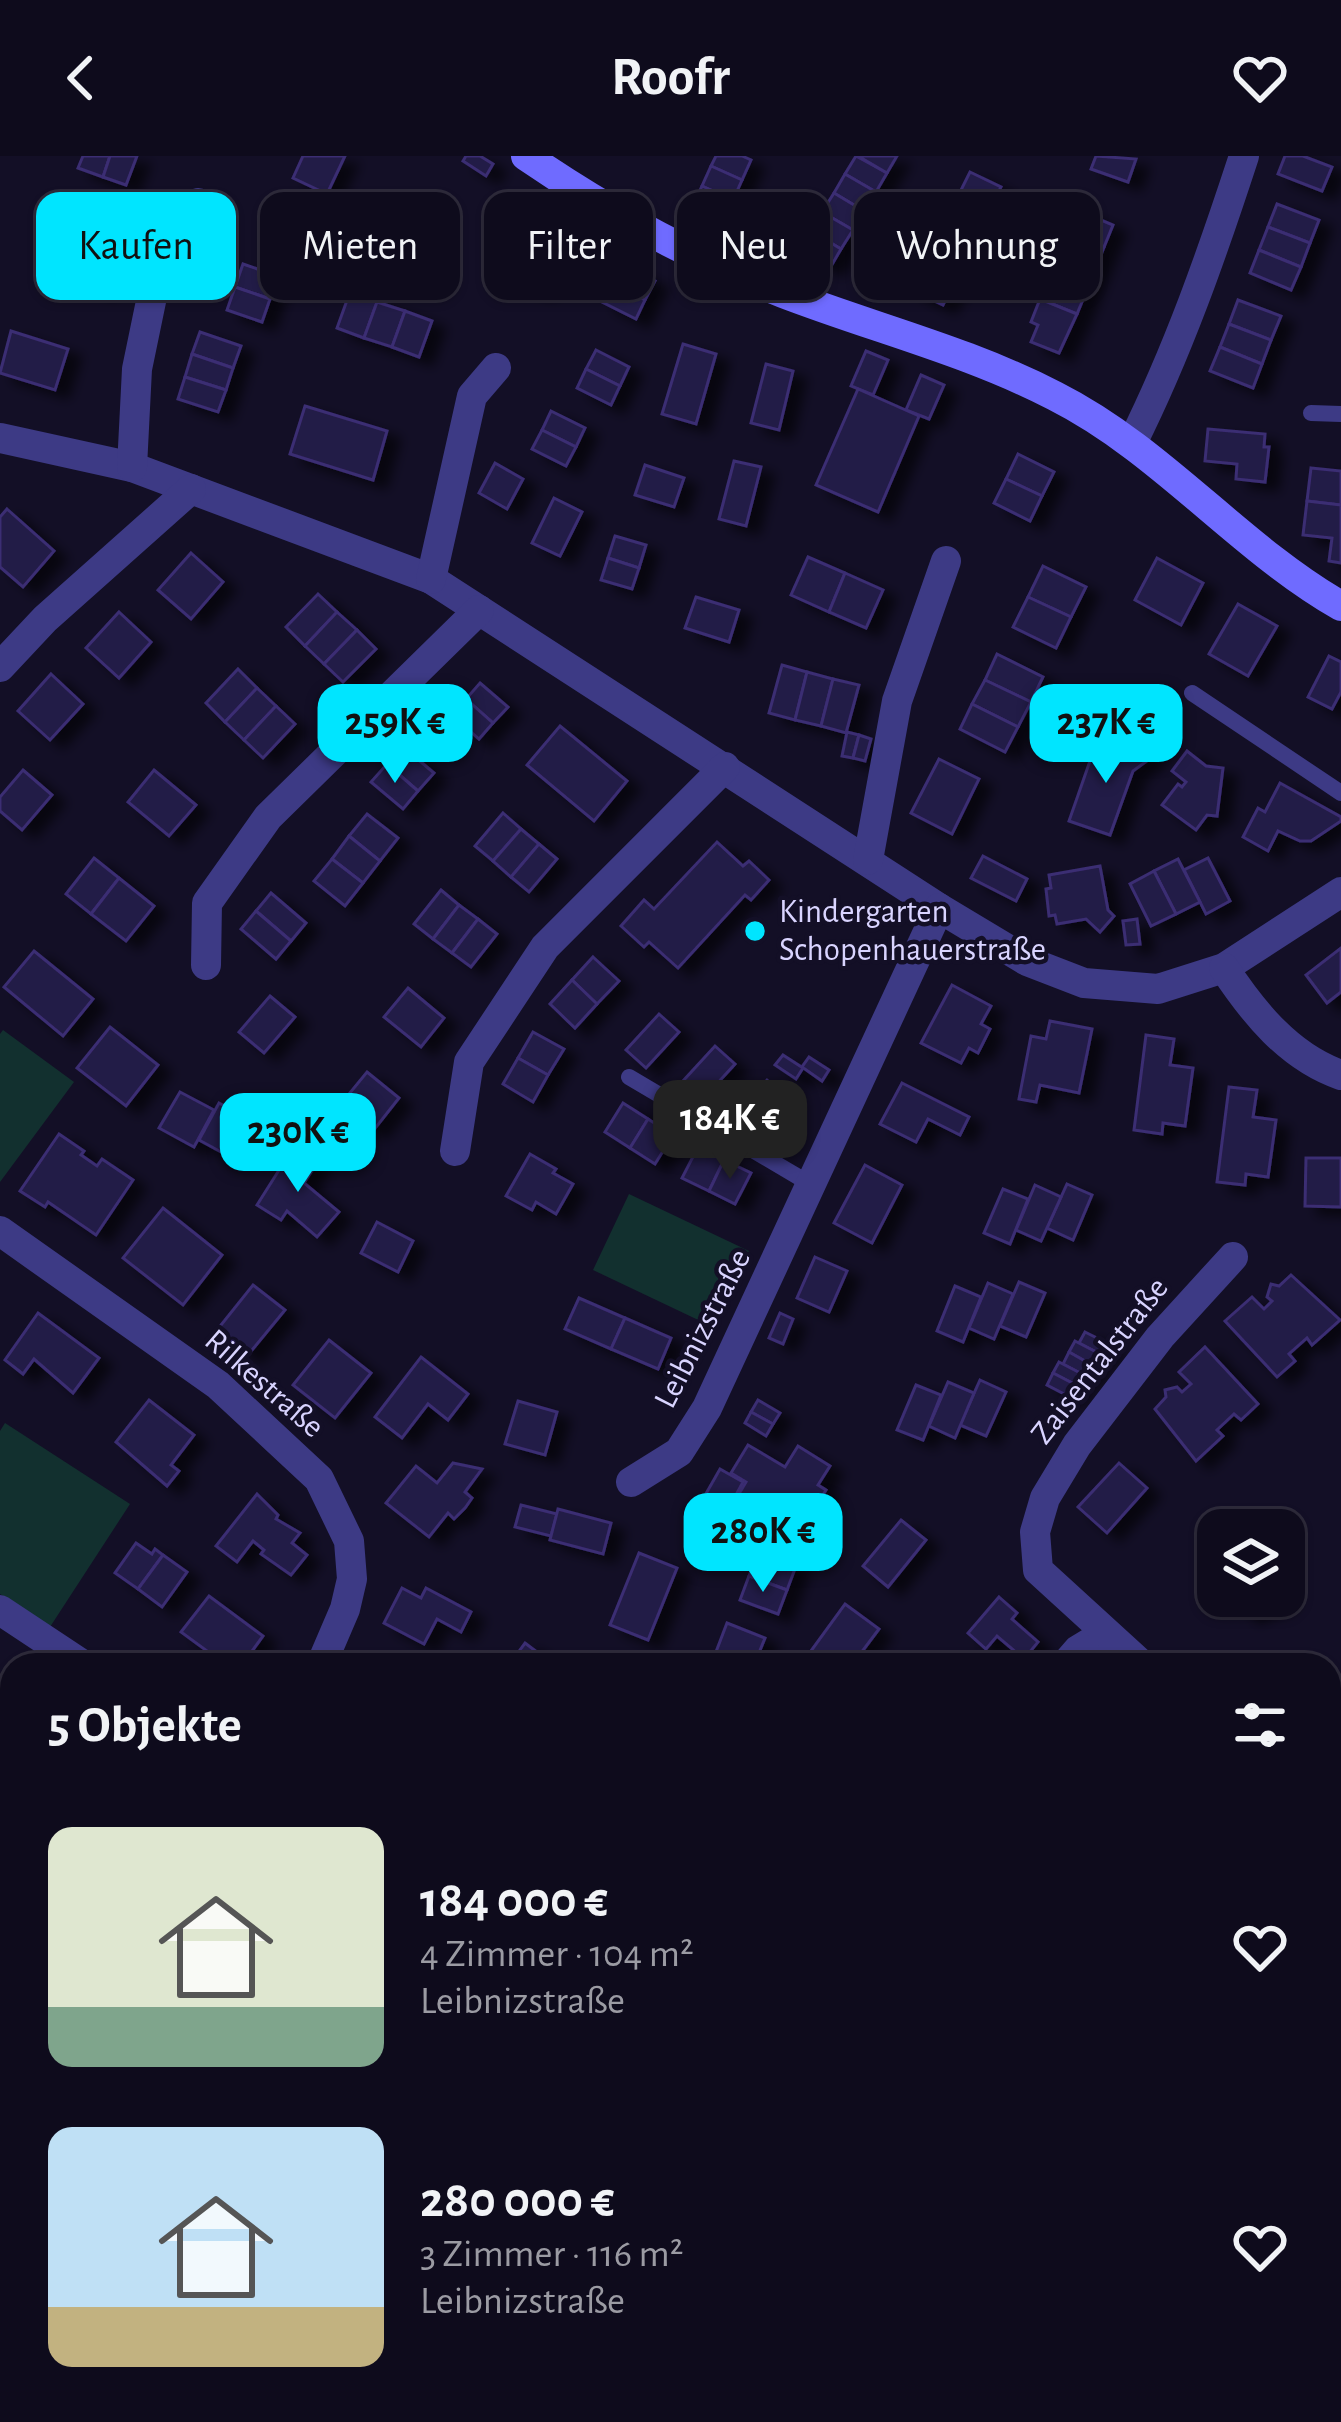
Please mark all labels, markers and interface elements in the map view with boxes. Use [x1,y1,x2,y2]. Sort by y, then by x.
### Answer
icon: back [48,45,114,111]
icon: heart [1227,45,1293,111]
text: Roofr [611,51,730,105]
chip: Kaufen [36,192,236,300]
chip: Mieten [260,192,460,300]
chip: Filter [484,192,653,300]
chip: Neu [677,192,830,300]
chip: Wohnung [854,192,1100,300]
pin: 259K € [297,684,493,786]
pin: 237K € [1008,684,1204,786]
text: 259K € [345,703,445,742]
text: 237K € [1057,703,1155,742]
place label: Kindergarten Schopenhauerstraße [779,896,1046,967]
marker: Kindergarten Schopenhauerstraße [742,918,768,944]
pin: 184K € [632,1080,828,1182]
pin: 230K € [200,1093,396,1195]
text: 184K € [680,1099,780,1138]
text: 230K € [247,1112,349,1151]
street label: Leibnizstraße [649,1244,757,1414]
street label: Zaisentalstraße [1025,1272,1175,1450]
street label: Rilkestraße [198,1324,330,1444]
pin: 280K € [665,1493,861,1595]
map controls [1197,1509,1305,1617]
button: layers [1197,1509,1305,1617]
text: 280K € [711,1512,815,1551]
icon: filters [1227,1692,1293,1758]
text: 5 Objekte [48,1700,242,1751]
icon: home [144,1875,288,2019]
text: 184 000 € [420,1875,608,1926]
icon: heart [1227,1914,1293,1980]
text: 4 Zimmer · 104 m² [420,1935,694,1974]
text: Leibnizstraße [420,1982,625,2021]
icon: home [144,2175,288,2319]
text: 280 000 € [420,2175,615,2226]
icon: heart [1227,2214,1293,2280]
text: 3 Zimmer · 116 m² [420,2235,683,2274]
text: Leibnizstraße [420,2282,625,2321]

